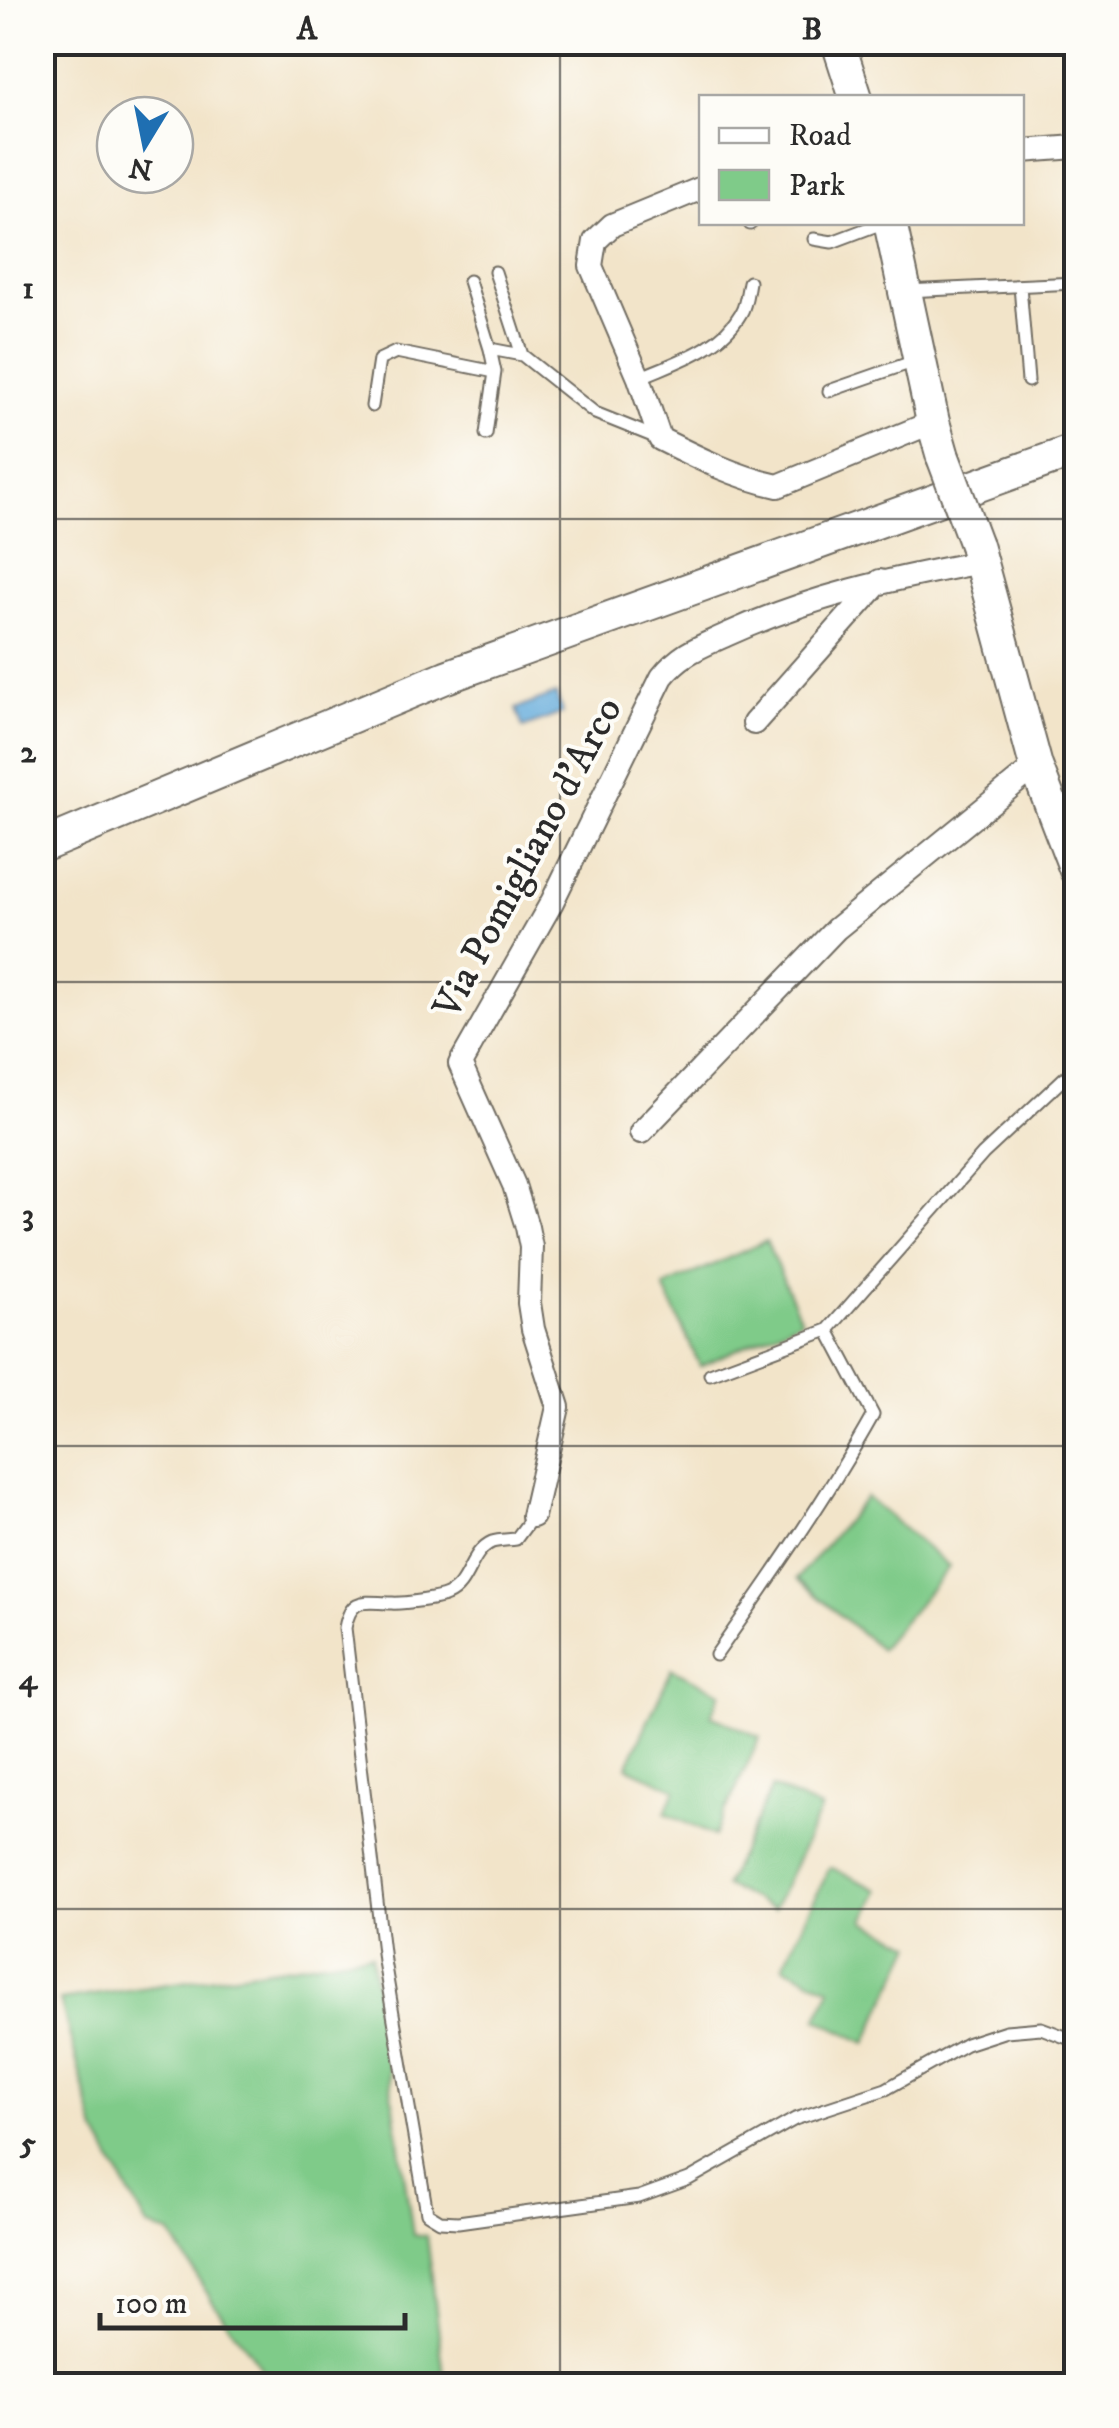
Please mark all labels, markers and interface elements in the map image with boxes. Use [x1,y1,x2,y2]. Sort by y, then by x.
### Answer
text: A [296,10,319,50]
text: B [802,10,822,50]
north arrow [95,95,195,195]
legend [699,95,1024,225]
text: Road [789,118,851,155]
text: N [127,149,155,187]
text: Park [789,168,845,205]
text: 1 [22,269,34,309]
street label: Via Pomigliano d'Arco [422,689,634,1028]
text: 2 [20,733,36,773]
text: 3 [22,1196,34,1236]
text: 4 [19,1660,39,1700]
text: 5 [19,2124,36,2164]
scale bar [100,2268,405,2330]
text: 100 m [115,2286,187,2323]

